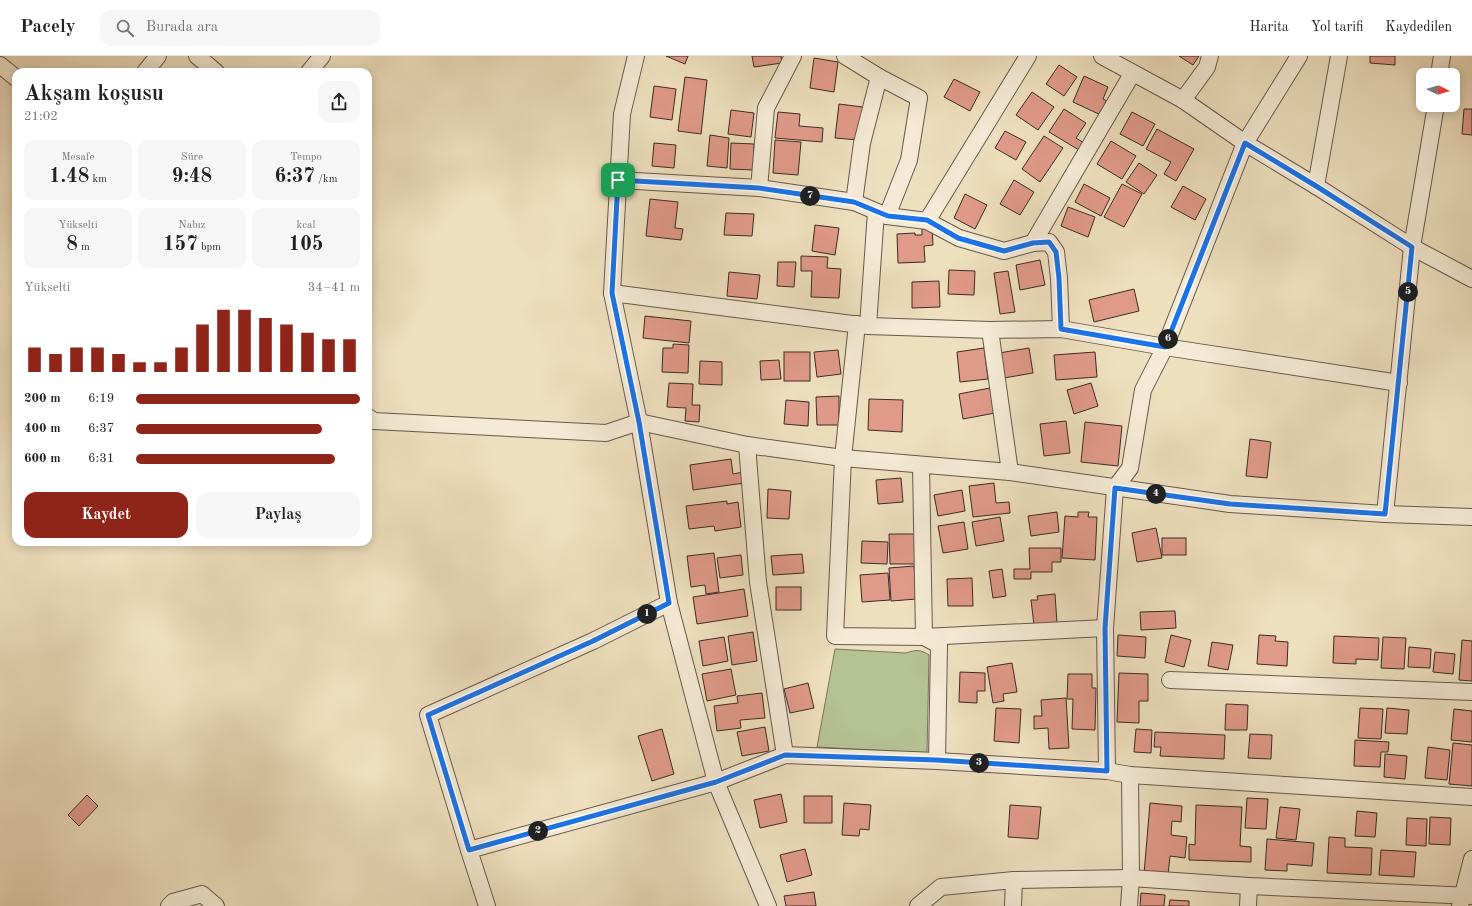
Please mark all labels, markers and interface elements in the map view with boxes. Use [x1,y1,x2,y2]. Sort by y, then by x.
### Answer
search box [100,10,380,46]
icon: search [114,17,136,39]
text: Pacely [20,18,76,37]
text: Burada ara [146,20,218,35]
text: Harita [1249,20,1289,34]
text: Yol tarifi [1311,20,1363,34]
text: Kaydedilen [1385,20,1452,34]
north arrow [1416,68,1460,112]
map controls [1416,68,1460,112]
button: share [318,81,360,123]
text: Akşam koşusu [24,83,164,105]
text: 21:02 [24,110,58,123]
text: Mesafe [61,152,95,163]
text: Süre [181,152,203,163]
text: Tempo [290,152,322,163]
pin [601,163,635,197]
text: 1.48 [49,167,89,187]
text: 9:48 [172,167,212,187]
text: 6:37 [275,167,315,187]
icon: arrive [607,169,629,191]
text: km [89,174,107,185]
text: /km [315,174,337,185]
pin: 7 [800,186,820,206]
text: 7 [807,190,813,201]
text: Yükselti [58,220,98,231]
text: Nabız [178,220,206,231]
text: kcal [297,220,315,231]
text: 8 [66,235,78,255]
text: 157 [163,235,198,255]
text: 105 [289,235,323,255]
text: m [78,242,90,253]
text: bpm [198,242,221,253]
text: Yükselti [24,281,70,294]
text: 34–41 m [308,281,360,294]
pin: 5 [1398,282,1418,302]
text: 5 [1405,286,1411,297]
pin: 6 [1158,329,1178,349]
text: 6 [1165,333,1171,344]
text: 200 m [24,392,61,405]
text: 6:19 [88,392,114,405]
text: 400 m [24,422,61,435]
text: 6:37 [88,422,114,435]
text: 600 m [24,452,61,465]
text: 6:31 [88,452,114,465]
pin: 4 [1146,484,1166,504]
text: 4 [1153,488,1159,499]
button: Kaydet [24,492,188,538]
button: Paylaş [196,492,360,538]
pin: 1 [637,604,657,624]
text: 1 [644,608,650,619]
pin: 3 [969,753,989,773]
text: 3 [976,757,982,768]
pin: 2 [528,821,548,841]
text: 2 [535,825,541,836]

